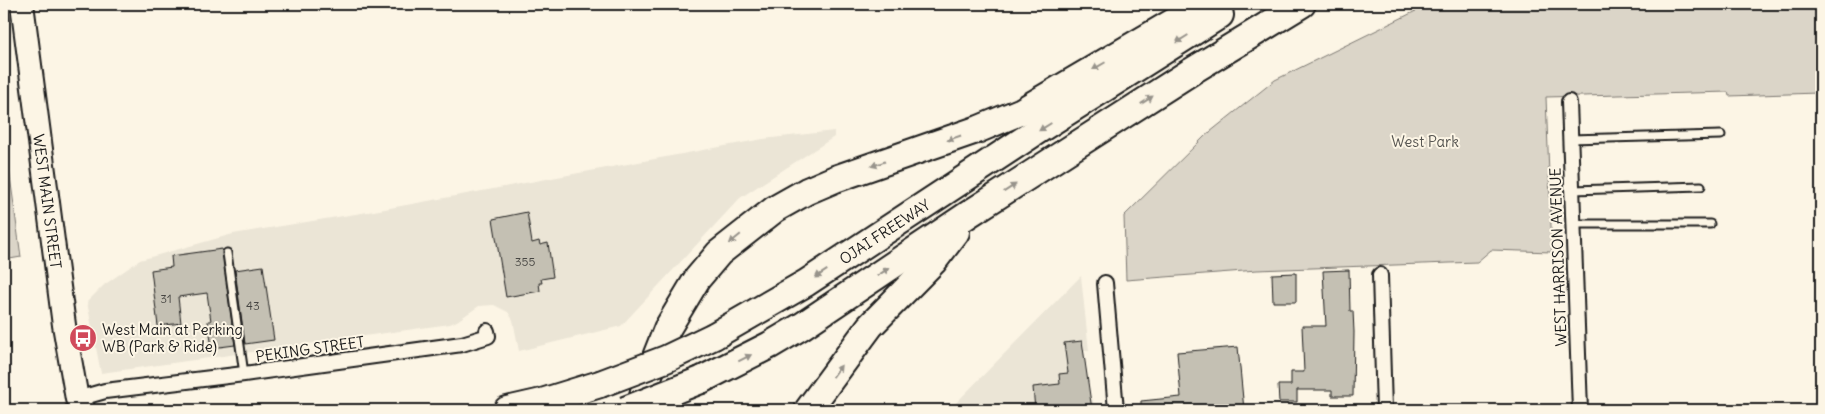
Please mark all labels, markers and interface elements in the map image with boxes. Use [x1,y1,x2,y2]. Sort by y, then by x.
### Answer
one-way arrow [1175,35,1188,44]
one-way arrow [1092,62,1107,70]
one-way arrow [1140,95,1154,105]
one-way arrow [1038,122,1051,131]
park label: West Park [1391,132,1459,151]
street label: WEST MAIN STREET [30,133,66,270]
one-way arrow [946,134,961,142]
one-way arrow [870,161,885,168]
street label: WEST HARRISON AVENUE [1545,167,1571,347]
one-way arrow [1004,183,1017,192]
street label: OJAI FREEWAY [835,194,934,268]
one-way arrow [729,234,742,245]
house number: 355 [515,254,535,269]
one-way arrow [876,267,889,277]
one-way arrow [815,269,828,278]
house number: 31 [160,291,172,306]
house number: 43 [246,298,260,313]
place label: West Main at Perking WB (Park & Ride) [102,320,243,356]
bus stop icon: West Main at Perking WB (Park & Ride) [68,323,98,353]
street label: PEKING STREET [254,332,366,366]
one-way arrow [737,354,752,362]
one-way arrow [832,364,842,378]

